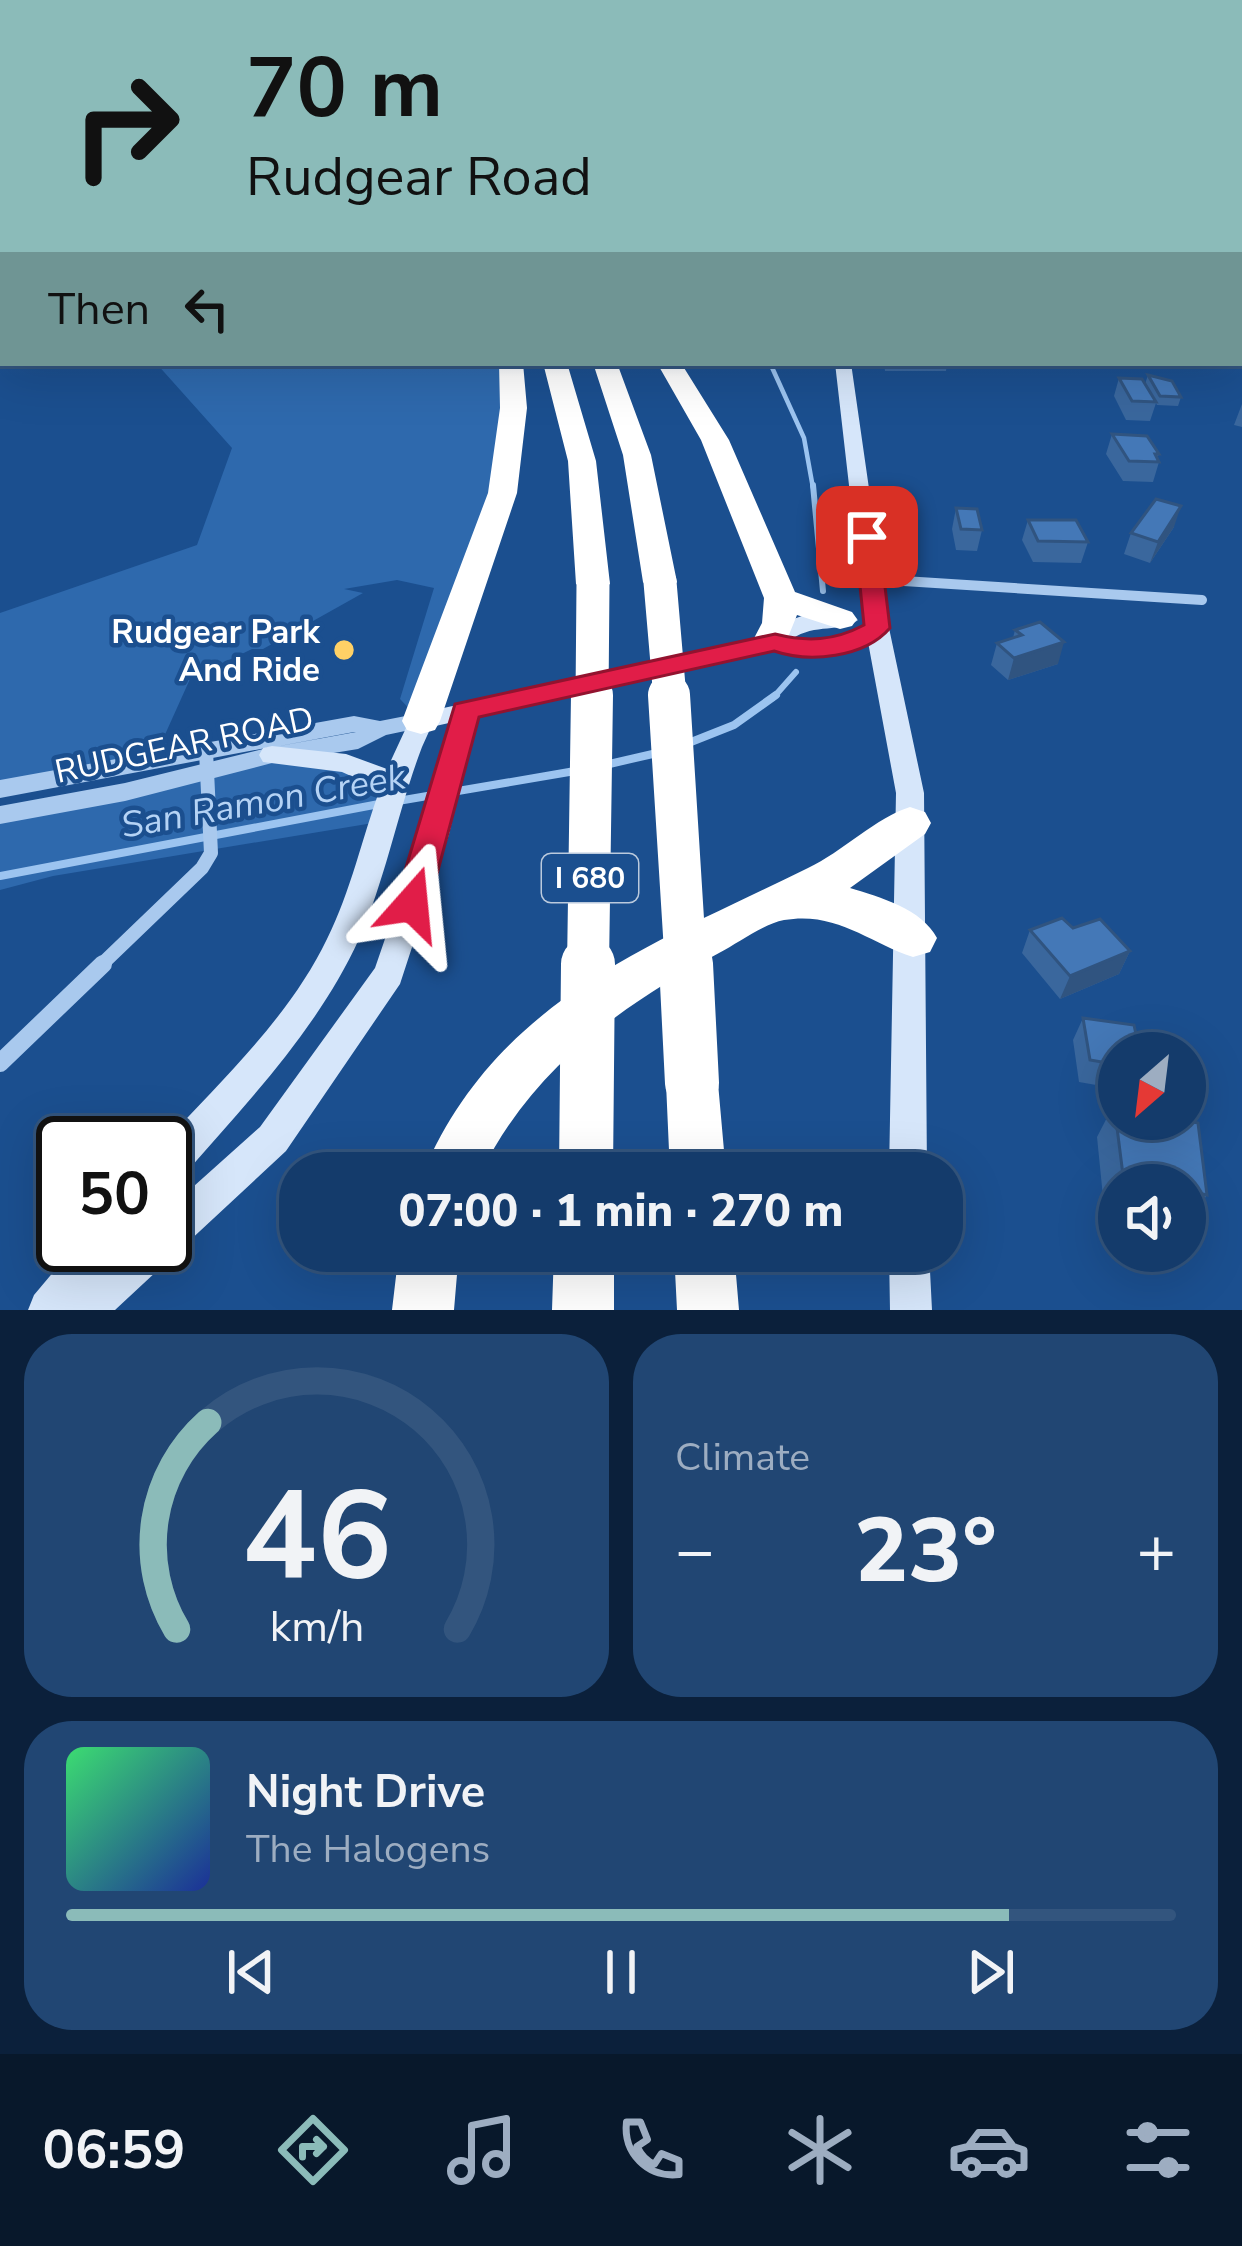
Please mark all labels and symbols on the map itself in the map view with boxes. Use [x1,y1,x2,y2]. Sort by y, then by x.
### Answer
pin [816,486,918,588]
place label: Rudgear Park And Ride [111,610,321,693]
marker: Rudgear Park And Ride [331,637,357,663]
street label: RUDGEAR ROAD [51,696,318,795]
water label: San Ramon Creek [117,752,410,851]
position arrow [349,841,475,967]
road number: I 680 [542,854,638,902]
north arrow [1098,1032,1206,1140]
speed limit sign: 50 [36,1116,192,1272]

